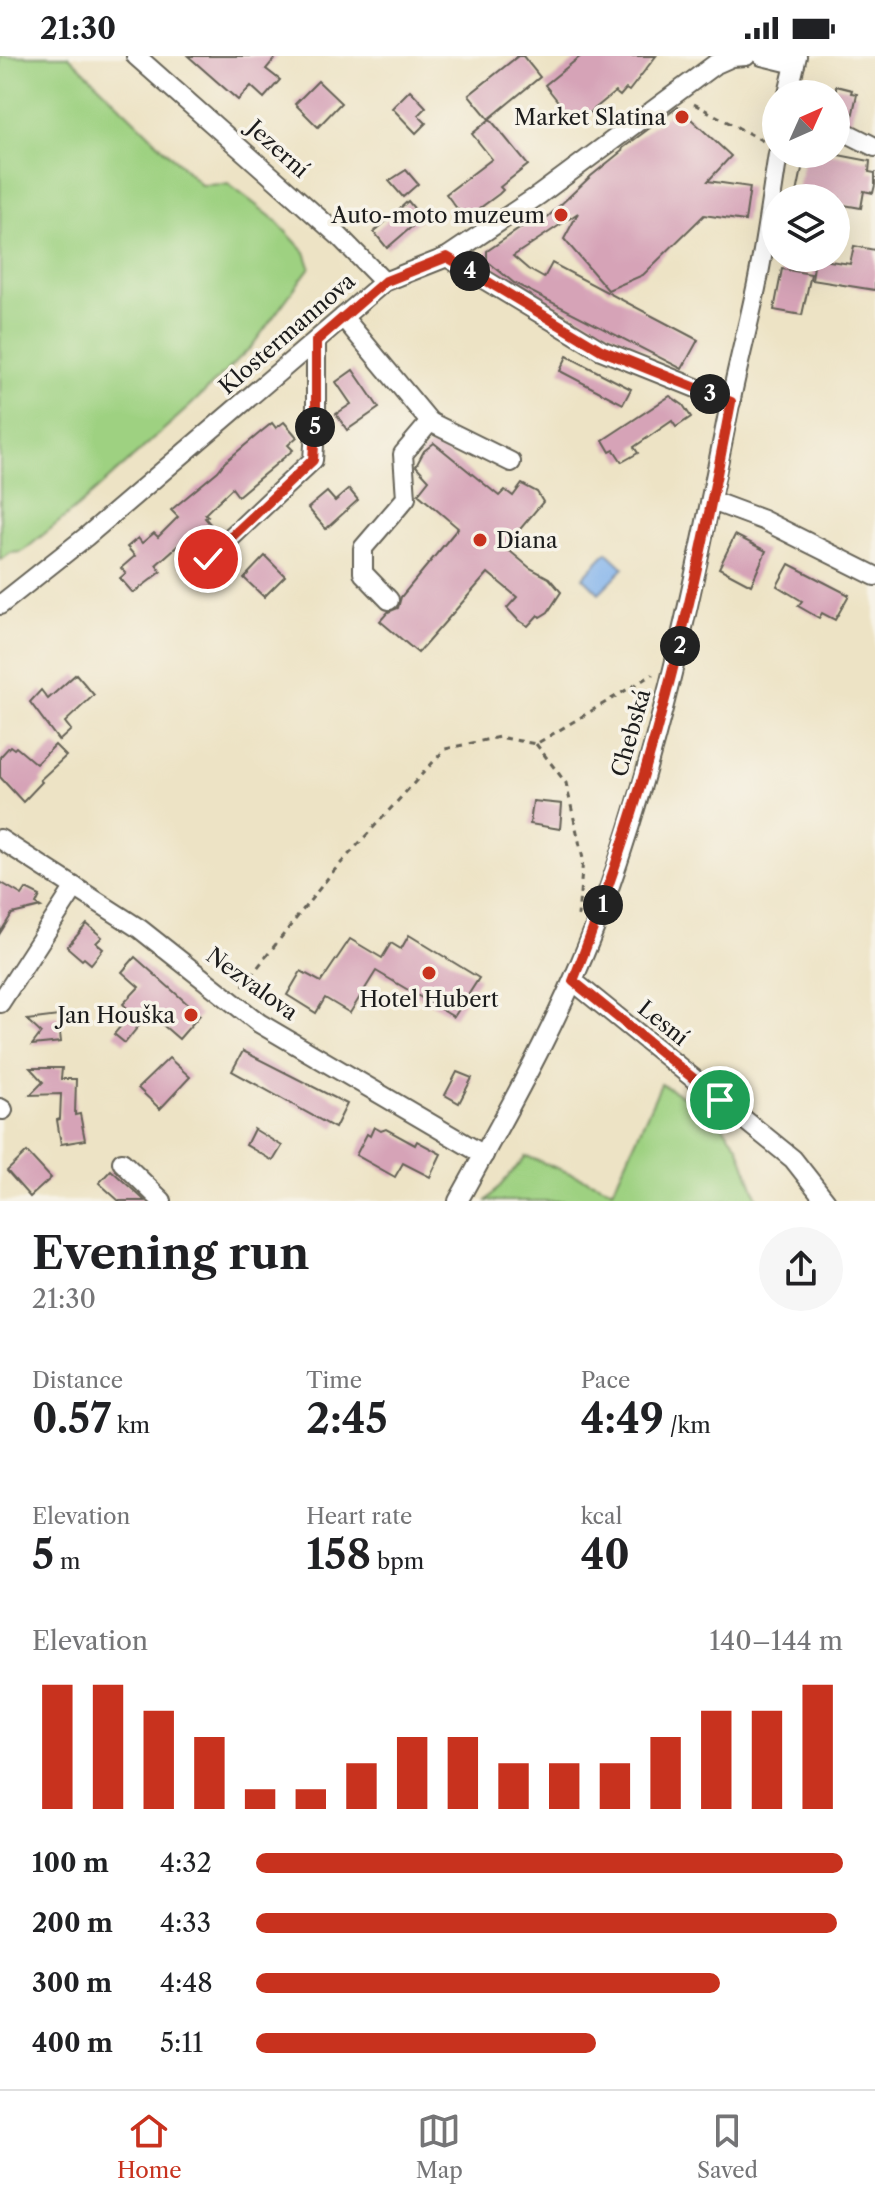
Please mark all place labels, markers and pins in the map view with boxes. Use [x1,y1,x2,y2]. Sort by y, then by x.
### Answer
place label: Market Slatina [514,104,666,131]
marker: Market Slatina [673,108,691,126]
place label: Auto-moto muzeum [330,202,546,229]
marker: Auto-moto muzeum [552,206,570,224]
pin: 4 [450,251,490,291]
pin: 3 [690,374,730,414]
pin: 5 [295,407,335,447]
pin [174,525,242,593]
place label: Diana [496,527,558,554]
marker: Diana [471,531,489,549]
pin: 2 [660,626,700,666]
pin: 1 [583,885,623,925]
marker: Hotel Hubert [420,964,438,982]
place label: Hotel Hubert [360,986,499,1013]
place label: Jan Houška [54,1002,175,1029]
marker: Jan Houška [182,1006,200,1024]
pin [686,1066,754,1134]

